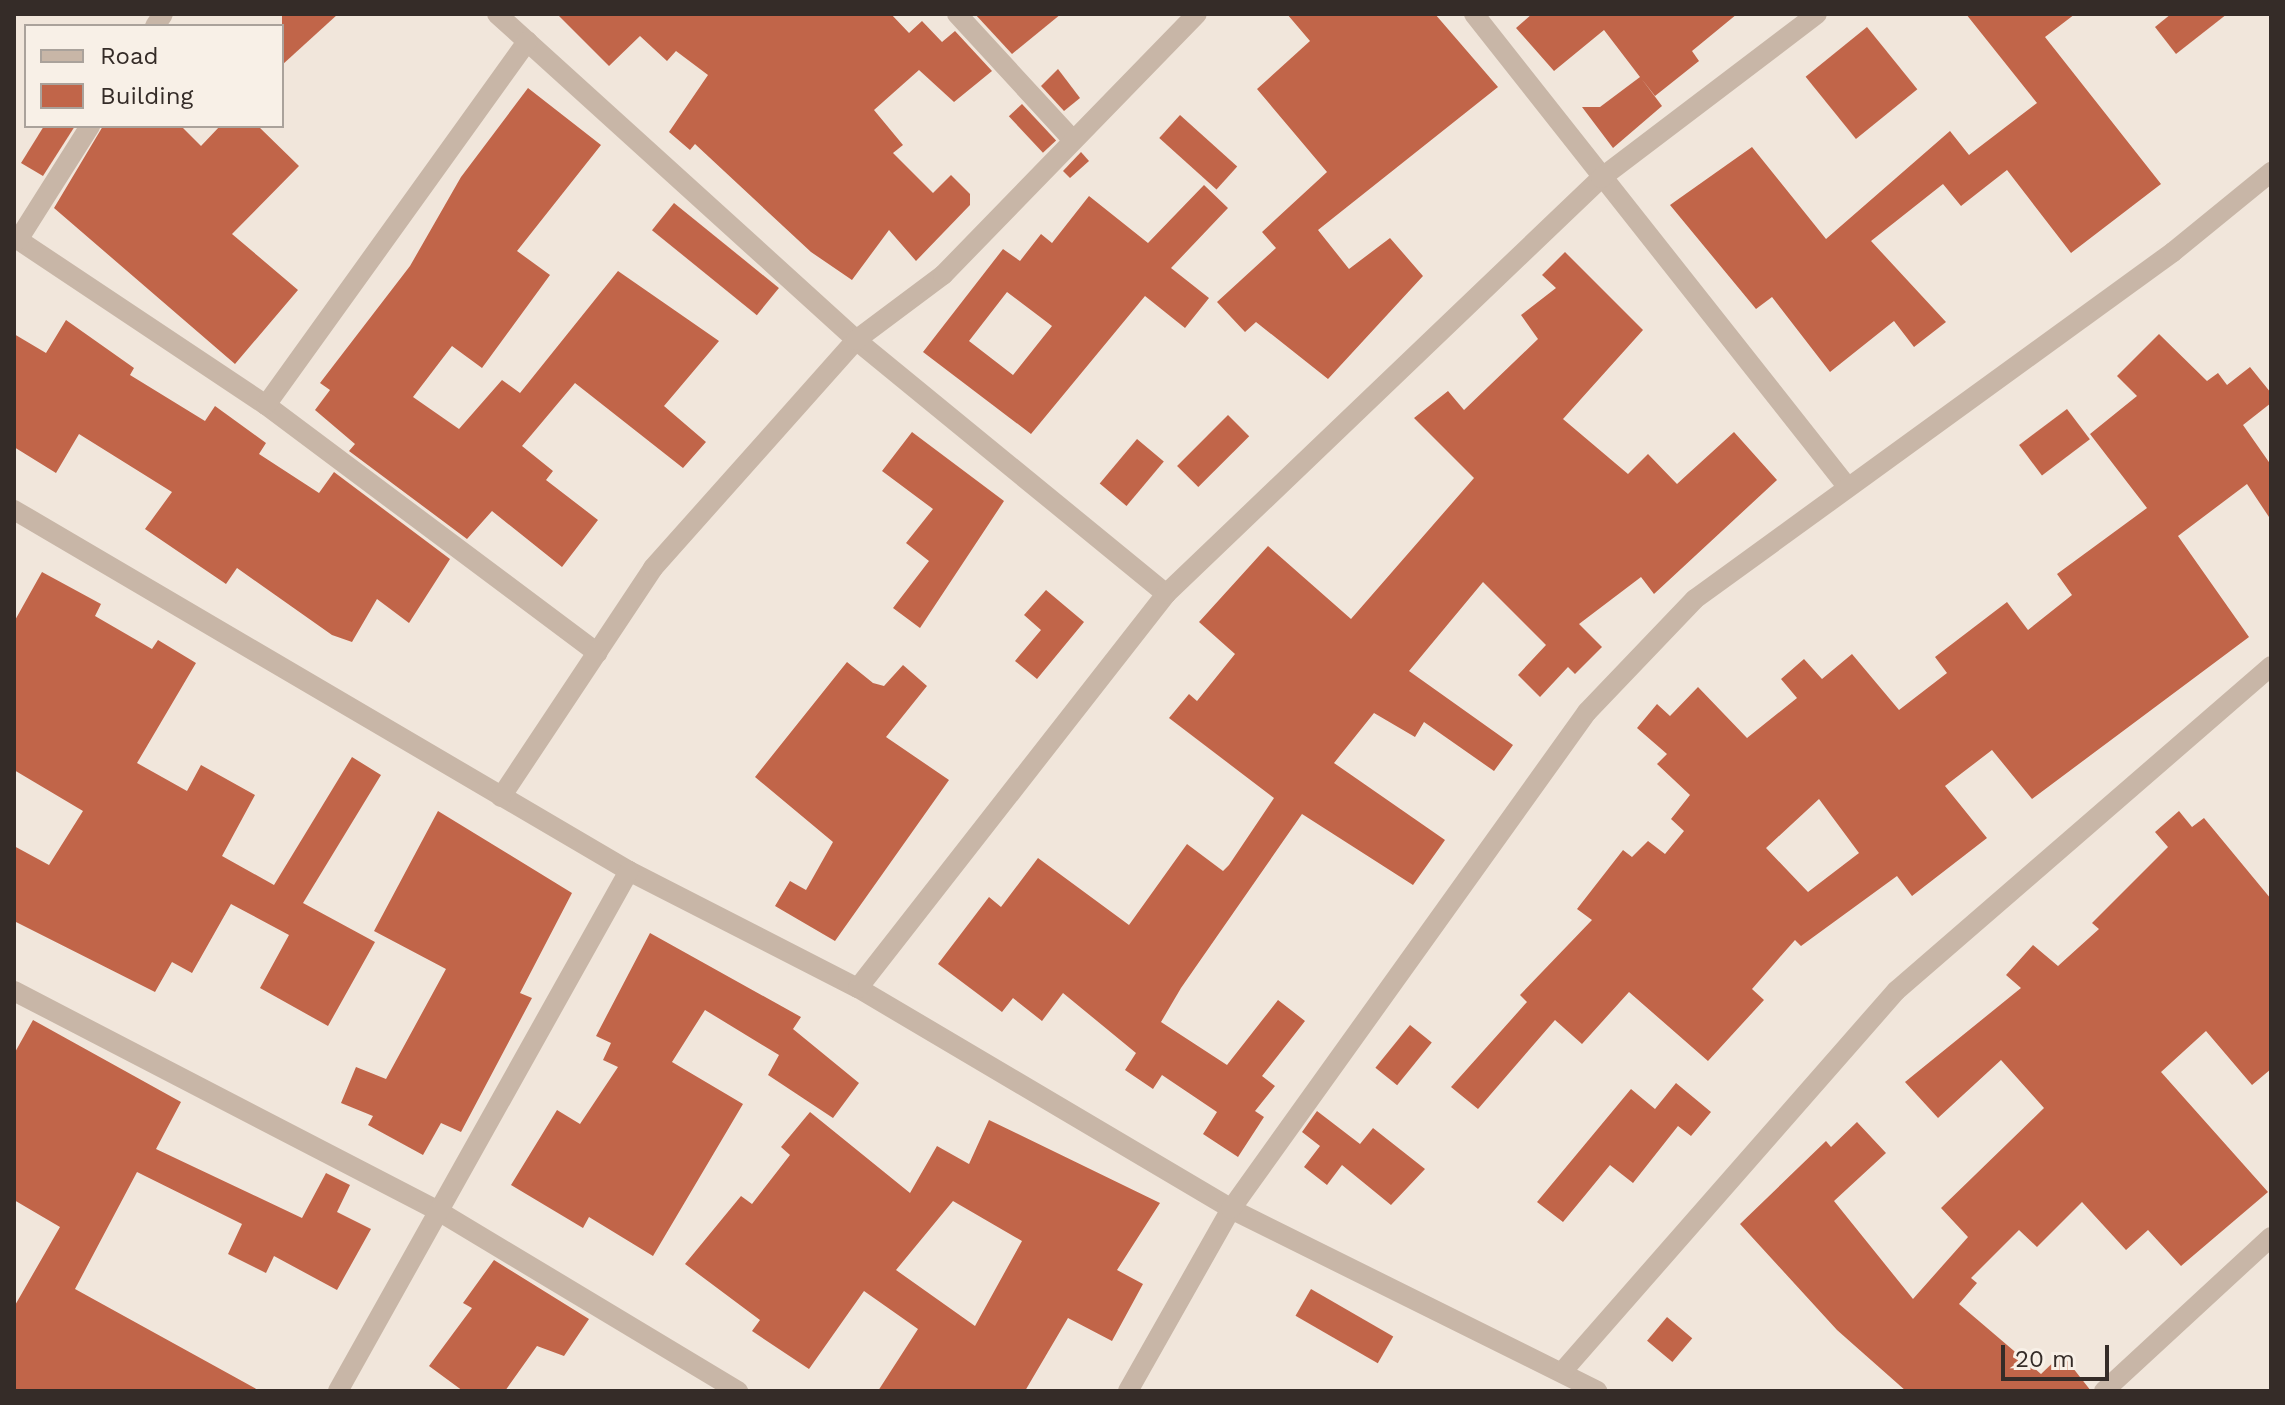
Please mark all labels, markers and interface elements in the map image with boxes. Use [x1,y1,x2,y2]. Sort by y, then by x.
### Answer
legend [24,24,284,128]
text: Road [100,42,159,70]
text: Building [100,82,193,110]
scale bar [2005,1329,2113,1379]
text: 20 m [2015,1345,2075,1373]

